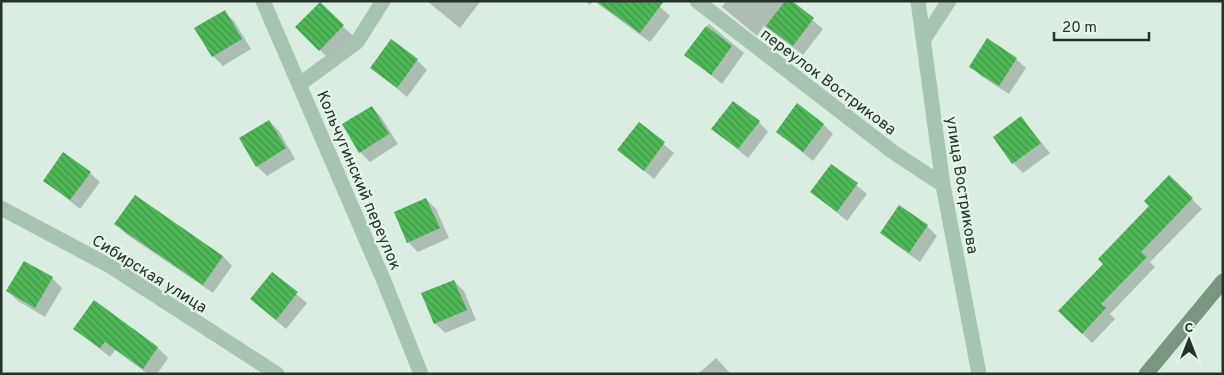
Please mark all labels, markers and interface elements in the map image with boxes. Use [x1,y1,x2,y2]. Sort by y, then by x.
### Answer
scale bar [1054,10,1149,42]
text: 20 m [1062,19,1097,38]
street label: переулок Вострикова [756,25,900,140]
street label: Кольчугинский переулок [311,88,405,274]
street label: улица Вострикова [940,115,982,256]
street label: Сибирская улица [88,231,210,318]
north arrow [1164,315,1214,365]
text: С [1185,320,1194,337]

